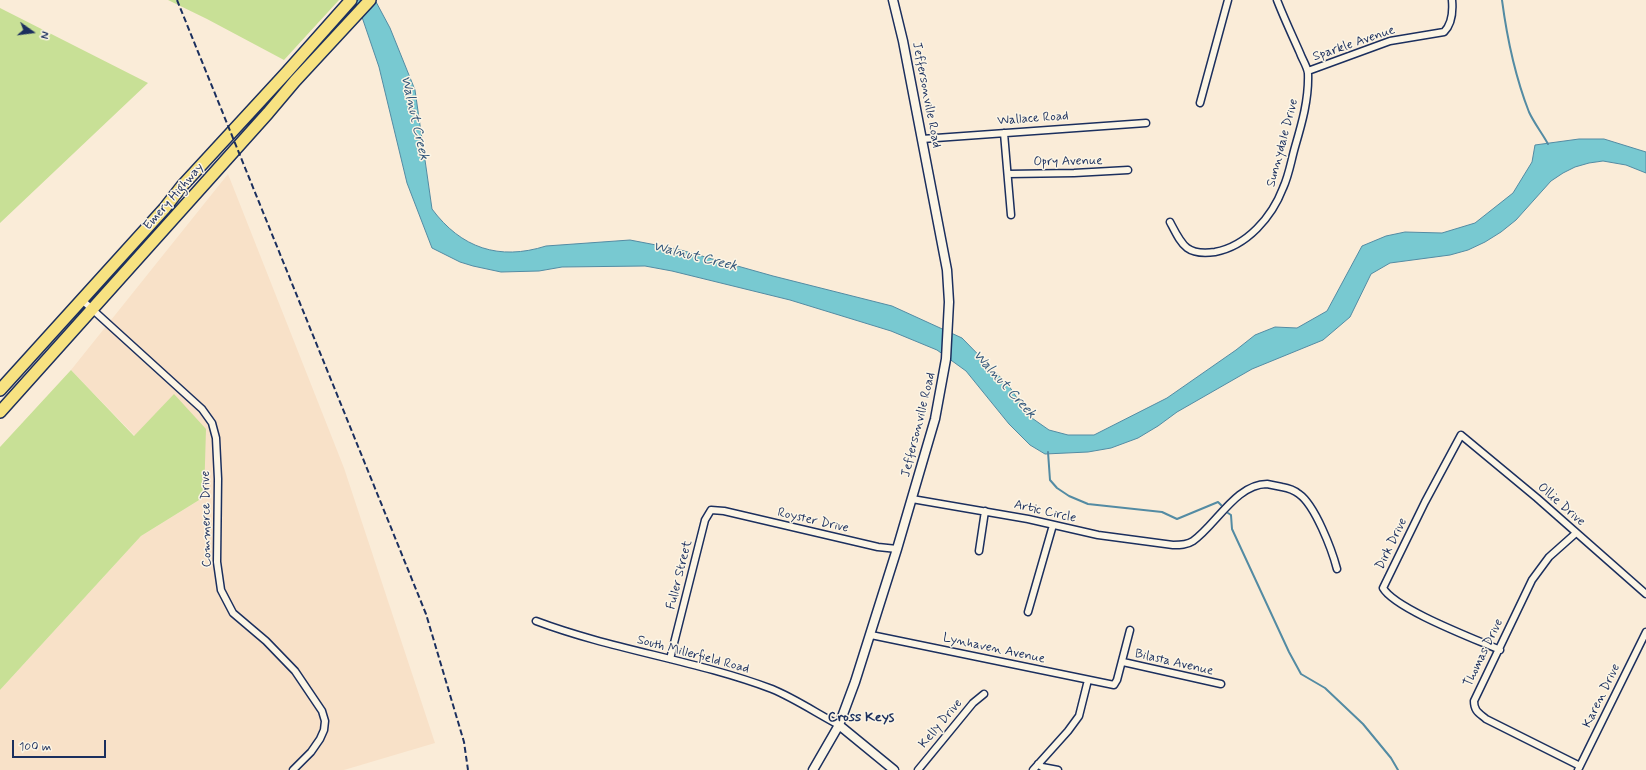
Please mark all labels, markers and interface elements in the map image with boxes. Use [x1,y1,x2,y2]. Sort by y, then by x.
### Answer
north arrow [12,12,52,52]
street label: Sparkle Avenue [1311,23,1397,65]
text: N [36,30,51,40]
street label: Jeffersonville Road [908,41,944,149]
water label: Walnut Creek [396,74,432,162]
street label: Sunnydale Drive [1264,97,1302,189]
street label: Wallace Road [997,109,1069,129]
street label: Opry Avenue [1033,154,1103,170]
street label: Emery Highway [141,160,207,234]
water label: Walnut Creek [651,238,739,276]
water label: Walnut Creek [969,347,1039,423]
street label: Jeffersonville Road [898,371,940,479]
street label: Commerce Drive [198,471,216,567]
street label: Ollie Drive [1534,480,1588,530]
street label: Artic Circle [1012,497,1078,527]
street label: Royster Drive [776,505,850,537]
street label: Dirk Drive [1373,515,1411,573]
street label: Fuller Street [664,539,696,611]
street label: Thomas Drive [1461,616,1507,690]
street label: Lynhaven Avenue [941,631,1047,667]
street label: South Millerfield Road [635,632,751,678]
street label: Bilasta Avenue [1133,646,1215,680]
street label: Karen Drive [1580,661,1624,731]
street label: Kelly Drive [916,696,966,752]
district label: Cross Keys [828,710,894,726]
scale bar [14,732,108,758]
text: 100 m [19,739,51,755]

